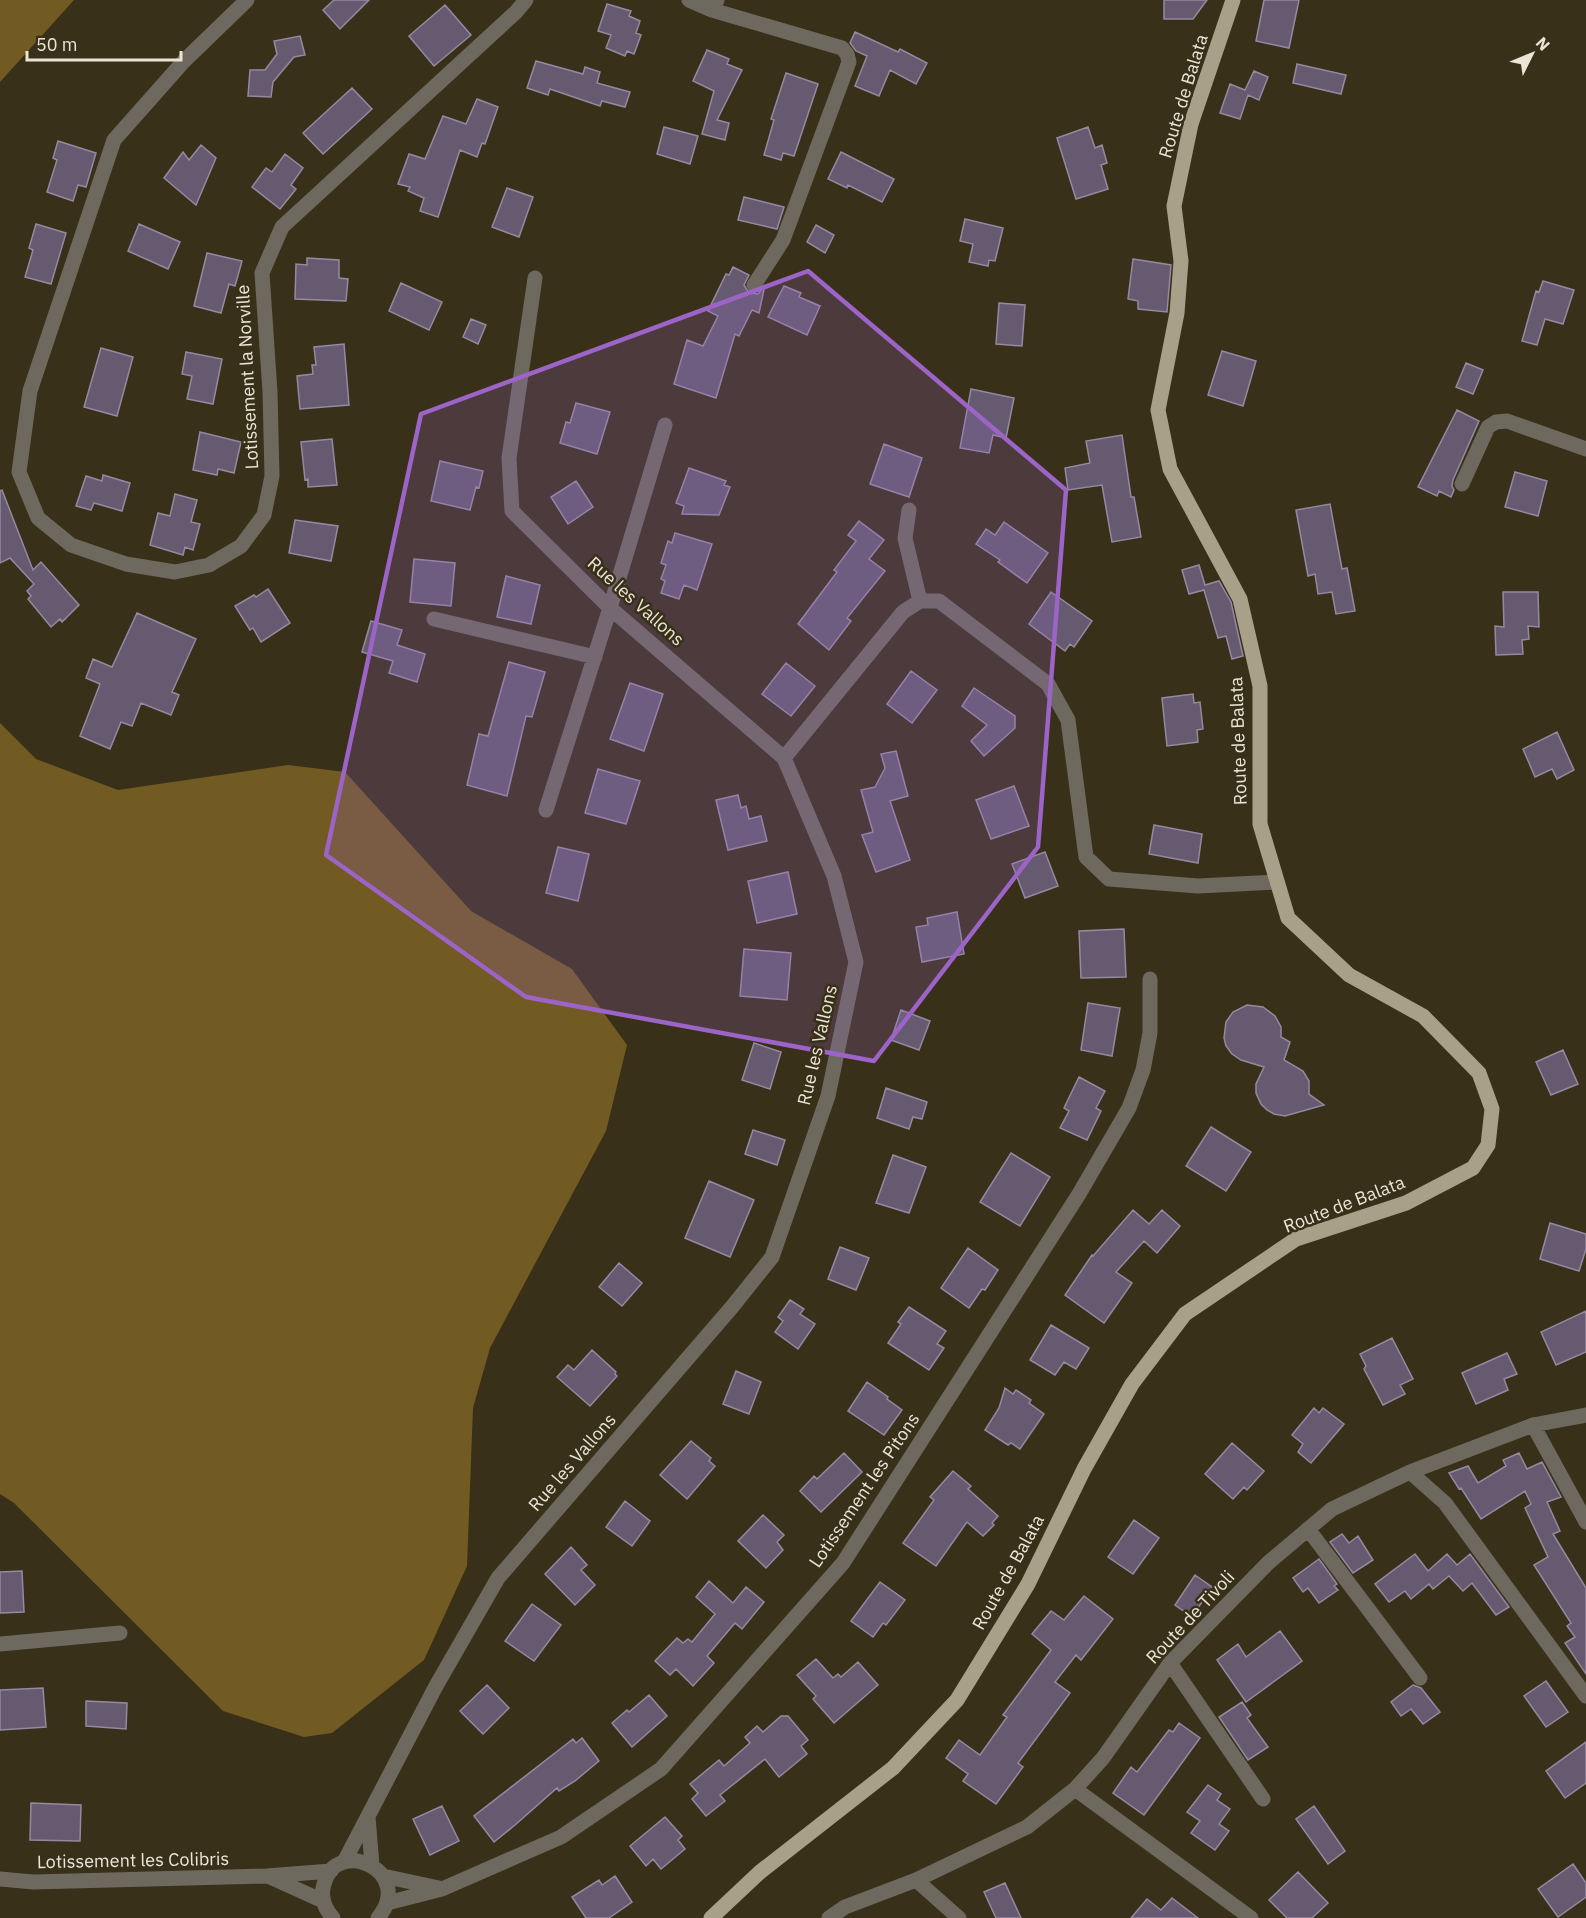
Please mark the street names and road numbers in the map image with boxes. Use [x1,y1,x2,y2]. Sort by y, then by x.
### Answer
street label: Route de Balata [1153,31,1213,161]
street label: Lotissement la Norville [231,284,263,470]
street label: Rue les Vallons [583,551,689,651]
street label: Route de Balata [1224,676,1252,806]
street label: Rue les Vallons [792,983,842,1107]
street label: Route de Balata [1280,1170,1408,1238]
street label: Rue les Vallons [523,1408,621,1516]
street label: Lotissement les Pitons [804,1408,924,1572]
street label: Route de Balata [967,1510,1049,1634]
street label: Route de Tivoli [1141,1565,1239,1669]
street label: Lotissement les Colibris [37,1847,229,1873]

